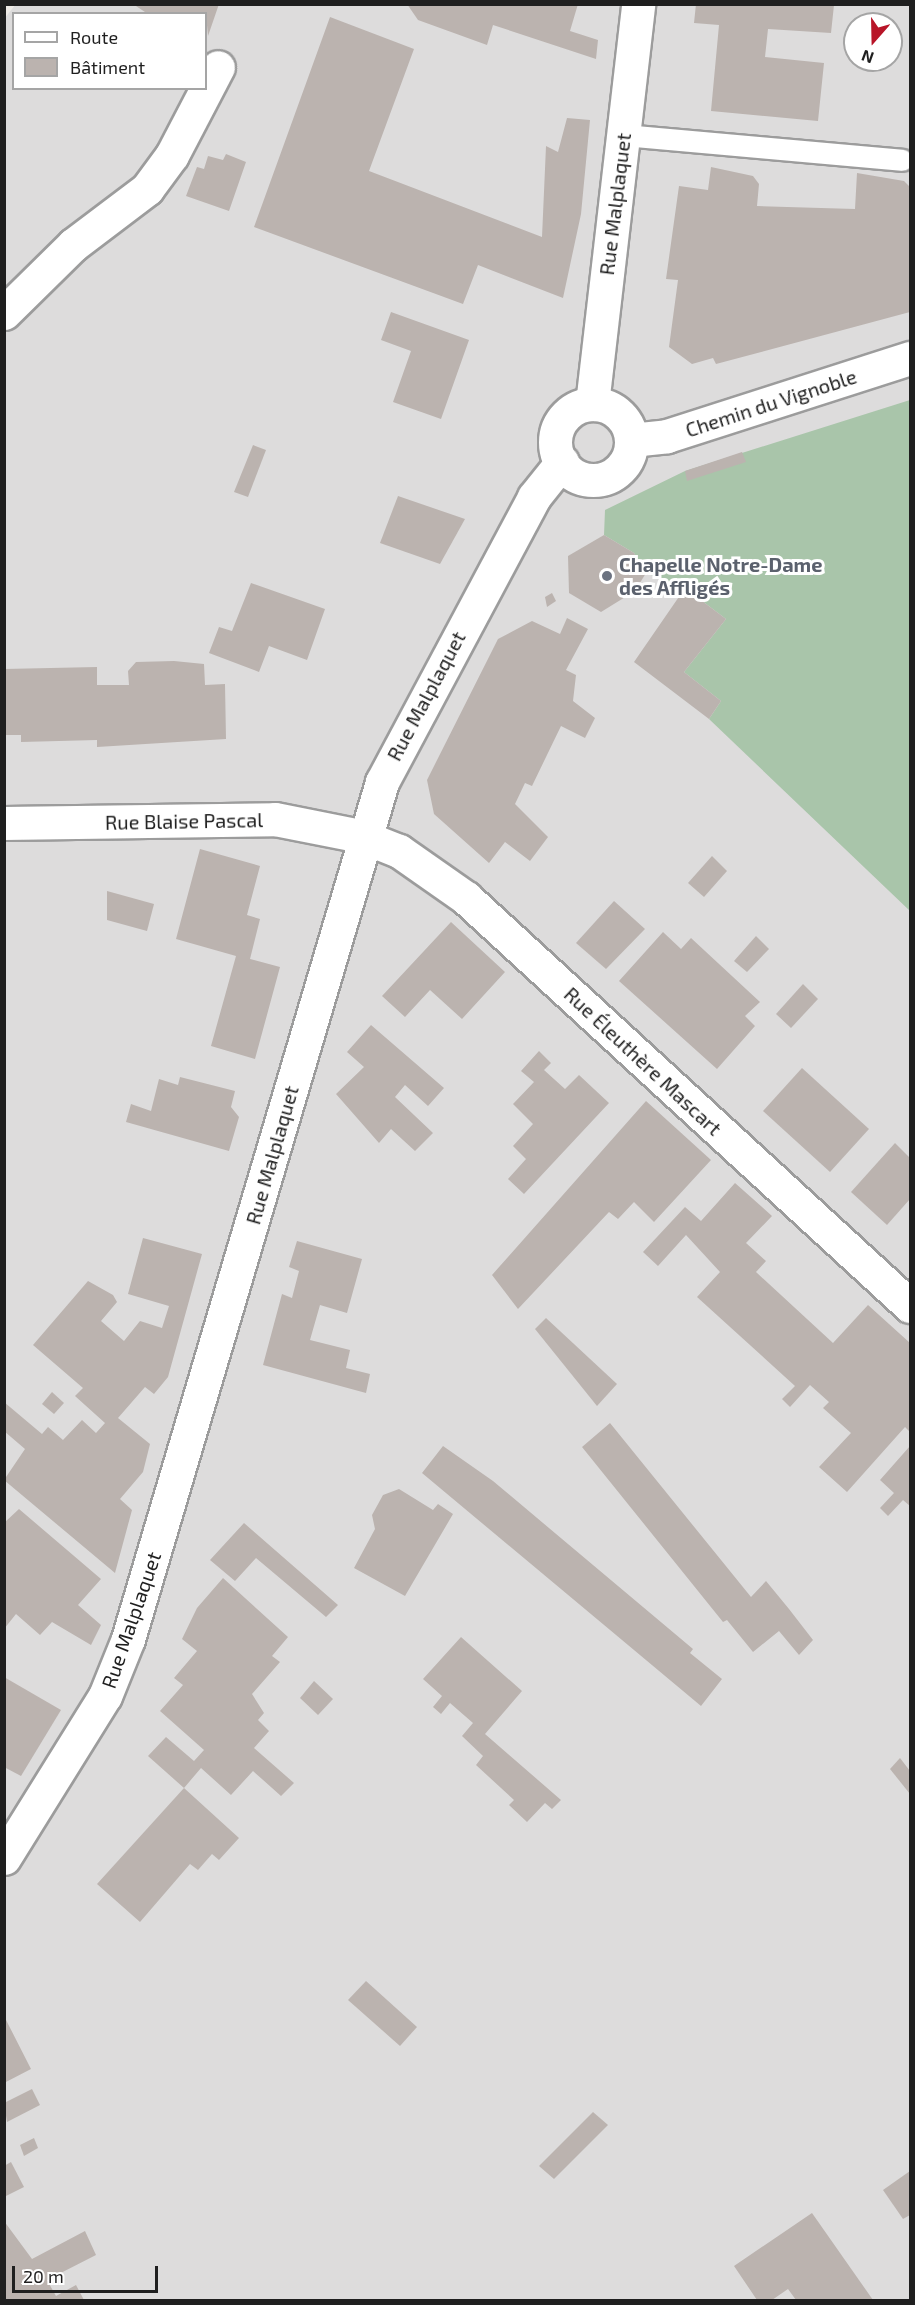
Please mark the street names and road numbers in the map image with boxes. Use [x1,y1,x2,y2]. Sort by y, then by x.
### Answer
street label: Rue Malplaquet [594,132,636,276]
street label: Chemin du Vignoble [682,364,860,442]
street label: Rue Malplaquet [382,627,470,765]
street label: Rue Blaise Pascal [105,808,263,834]
street label: Rue Éleuthère Mascart [559,982,727,1140]
street label: Rue Malplaquet [241,1083,303,1227]
street label: Rue Malplaquet [96,1548,166,1692]

